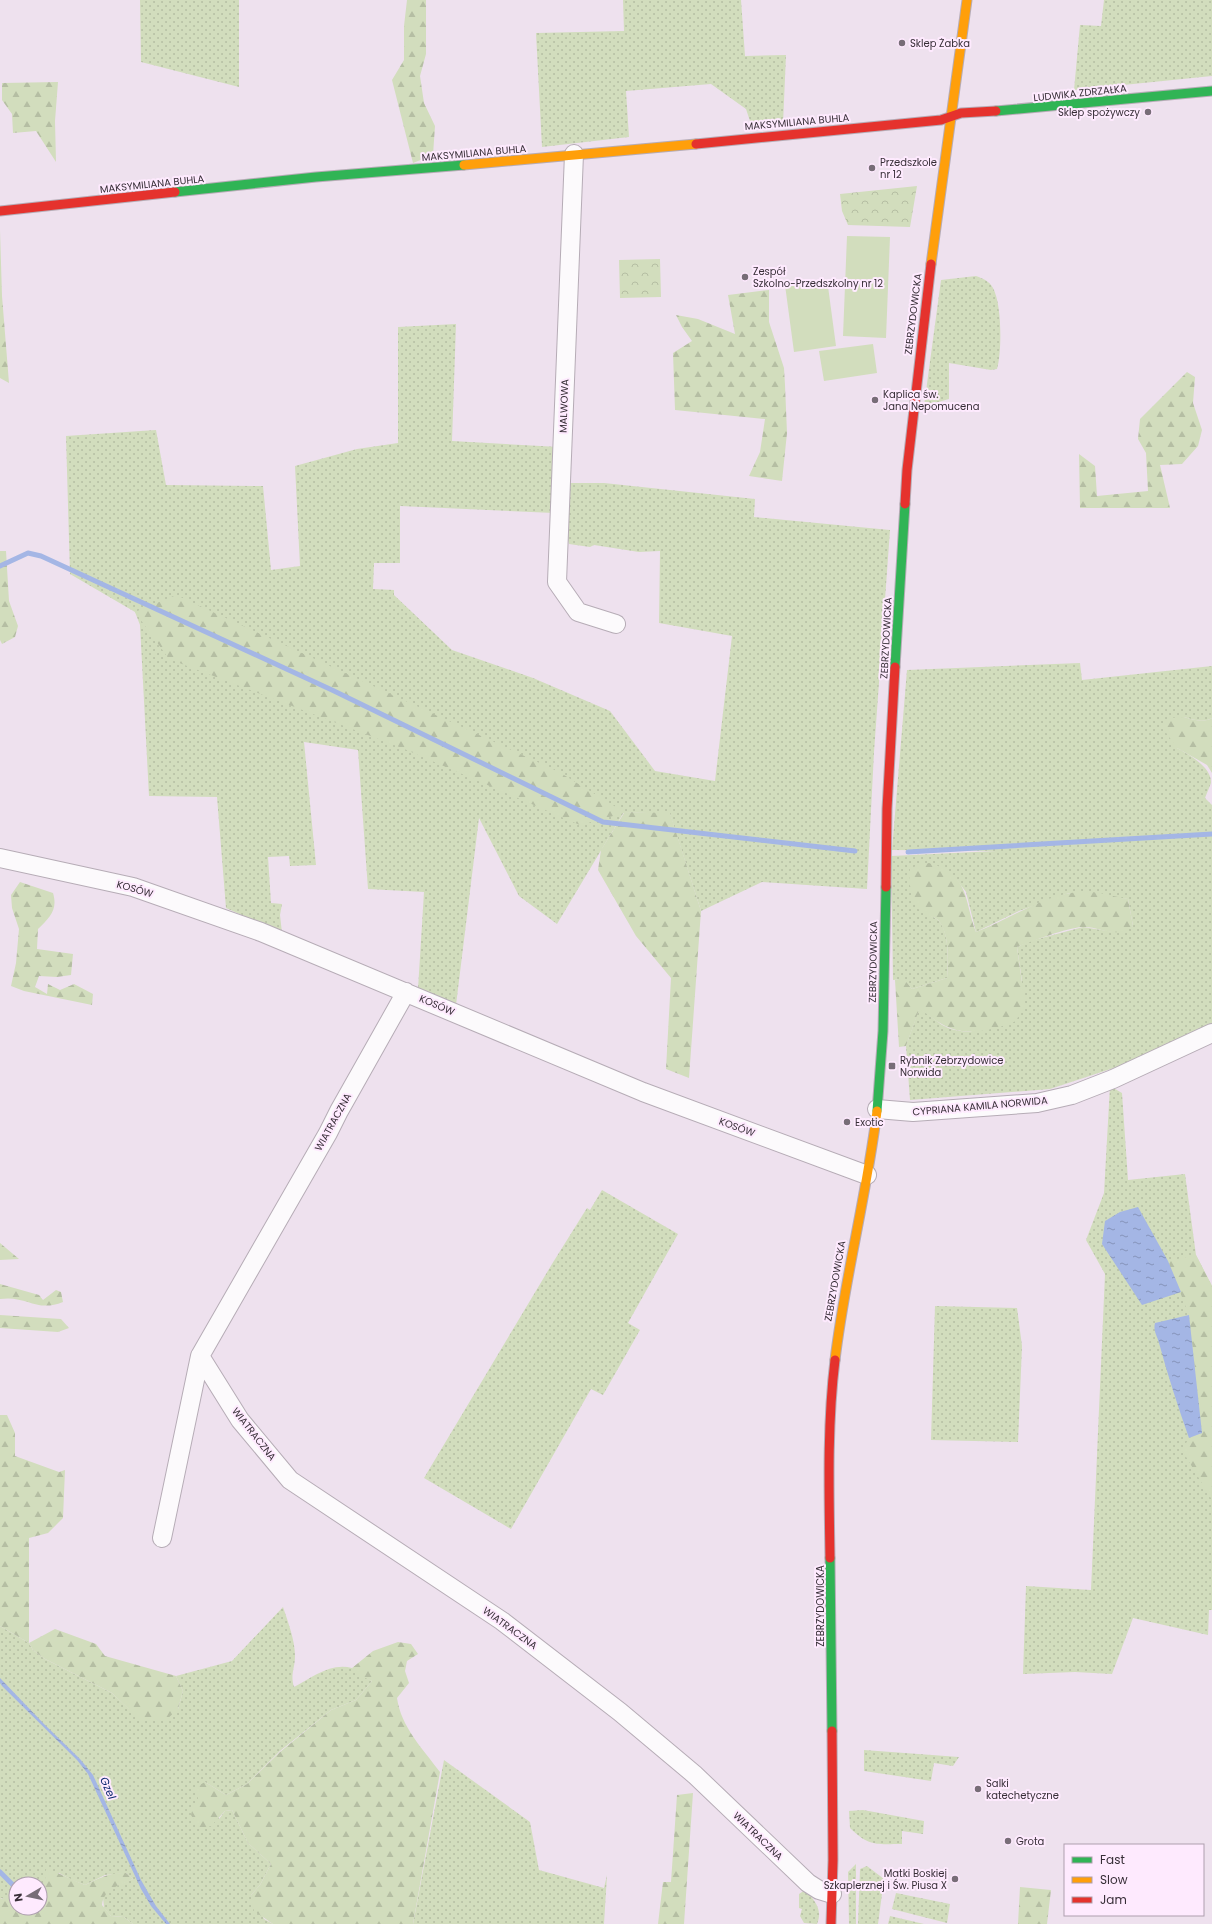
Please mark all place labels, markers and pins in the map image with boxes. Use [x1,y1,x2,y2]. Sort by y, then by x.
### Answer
place label: Sklep Żabka [910,36,970,51]
marker: Sklep Żabka [897,38,907,48]
place label: Sklep spożywczy [1058,105,1140,120]
marker: Sklep spożywczy [1143,107,1153,117]
place label: Przedszkole nr 12 [880,155,937,182]
marker: Przedszkole nr 12 [867,163,877,173]
place label: Zespół Szkolno-Przedszkolny nr 12 [753,264,883,291]
marker: Zespół Szkolno-Przedszkolny nr 12 [740,272,750,282]
place label: Kaplica św. Jana Nepomucena [883,387,979,414]
marker: Kaplica św. Jana Nepomucena [870,395,880,405]
place label: Rybnik Zebrzydowice Norwida [900,1053,1004,1080]
marker: Rybnik Zebrzydowice Norwida [887,1061,897,1071]
place label: Exotic [855,1115,884,1130]
marker: Exotic [842,1117,852,1127]
place label: Salki katechetyczne [986,1776,1059,1803]
marker: Salki katechetyczne [973,1784,983,1794]
place label: Grota [1016,1834,1044,1849]
marker: Grota [1003,1836,1013,1846]
place label: Matki Boskiej Szkaplerznej i Św. Piusa X [824,1866,947,1893]
marker: Matki Boskiej Szkaplerznej i Św. Piusa X [950,1874,960,1884]

